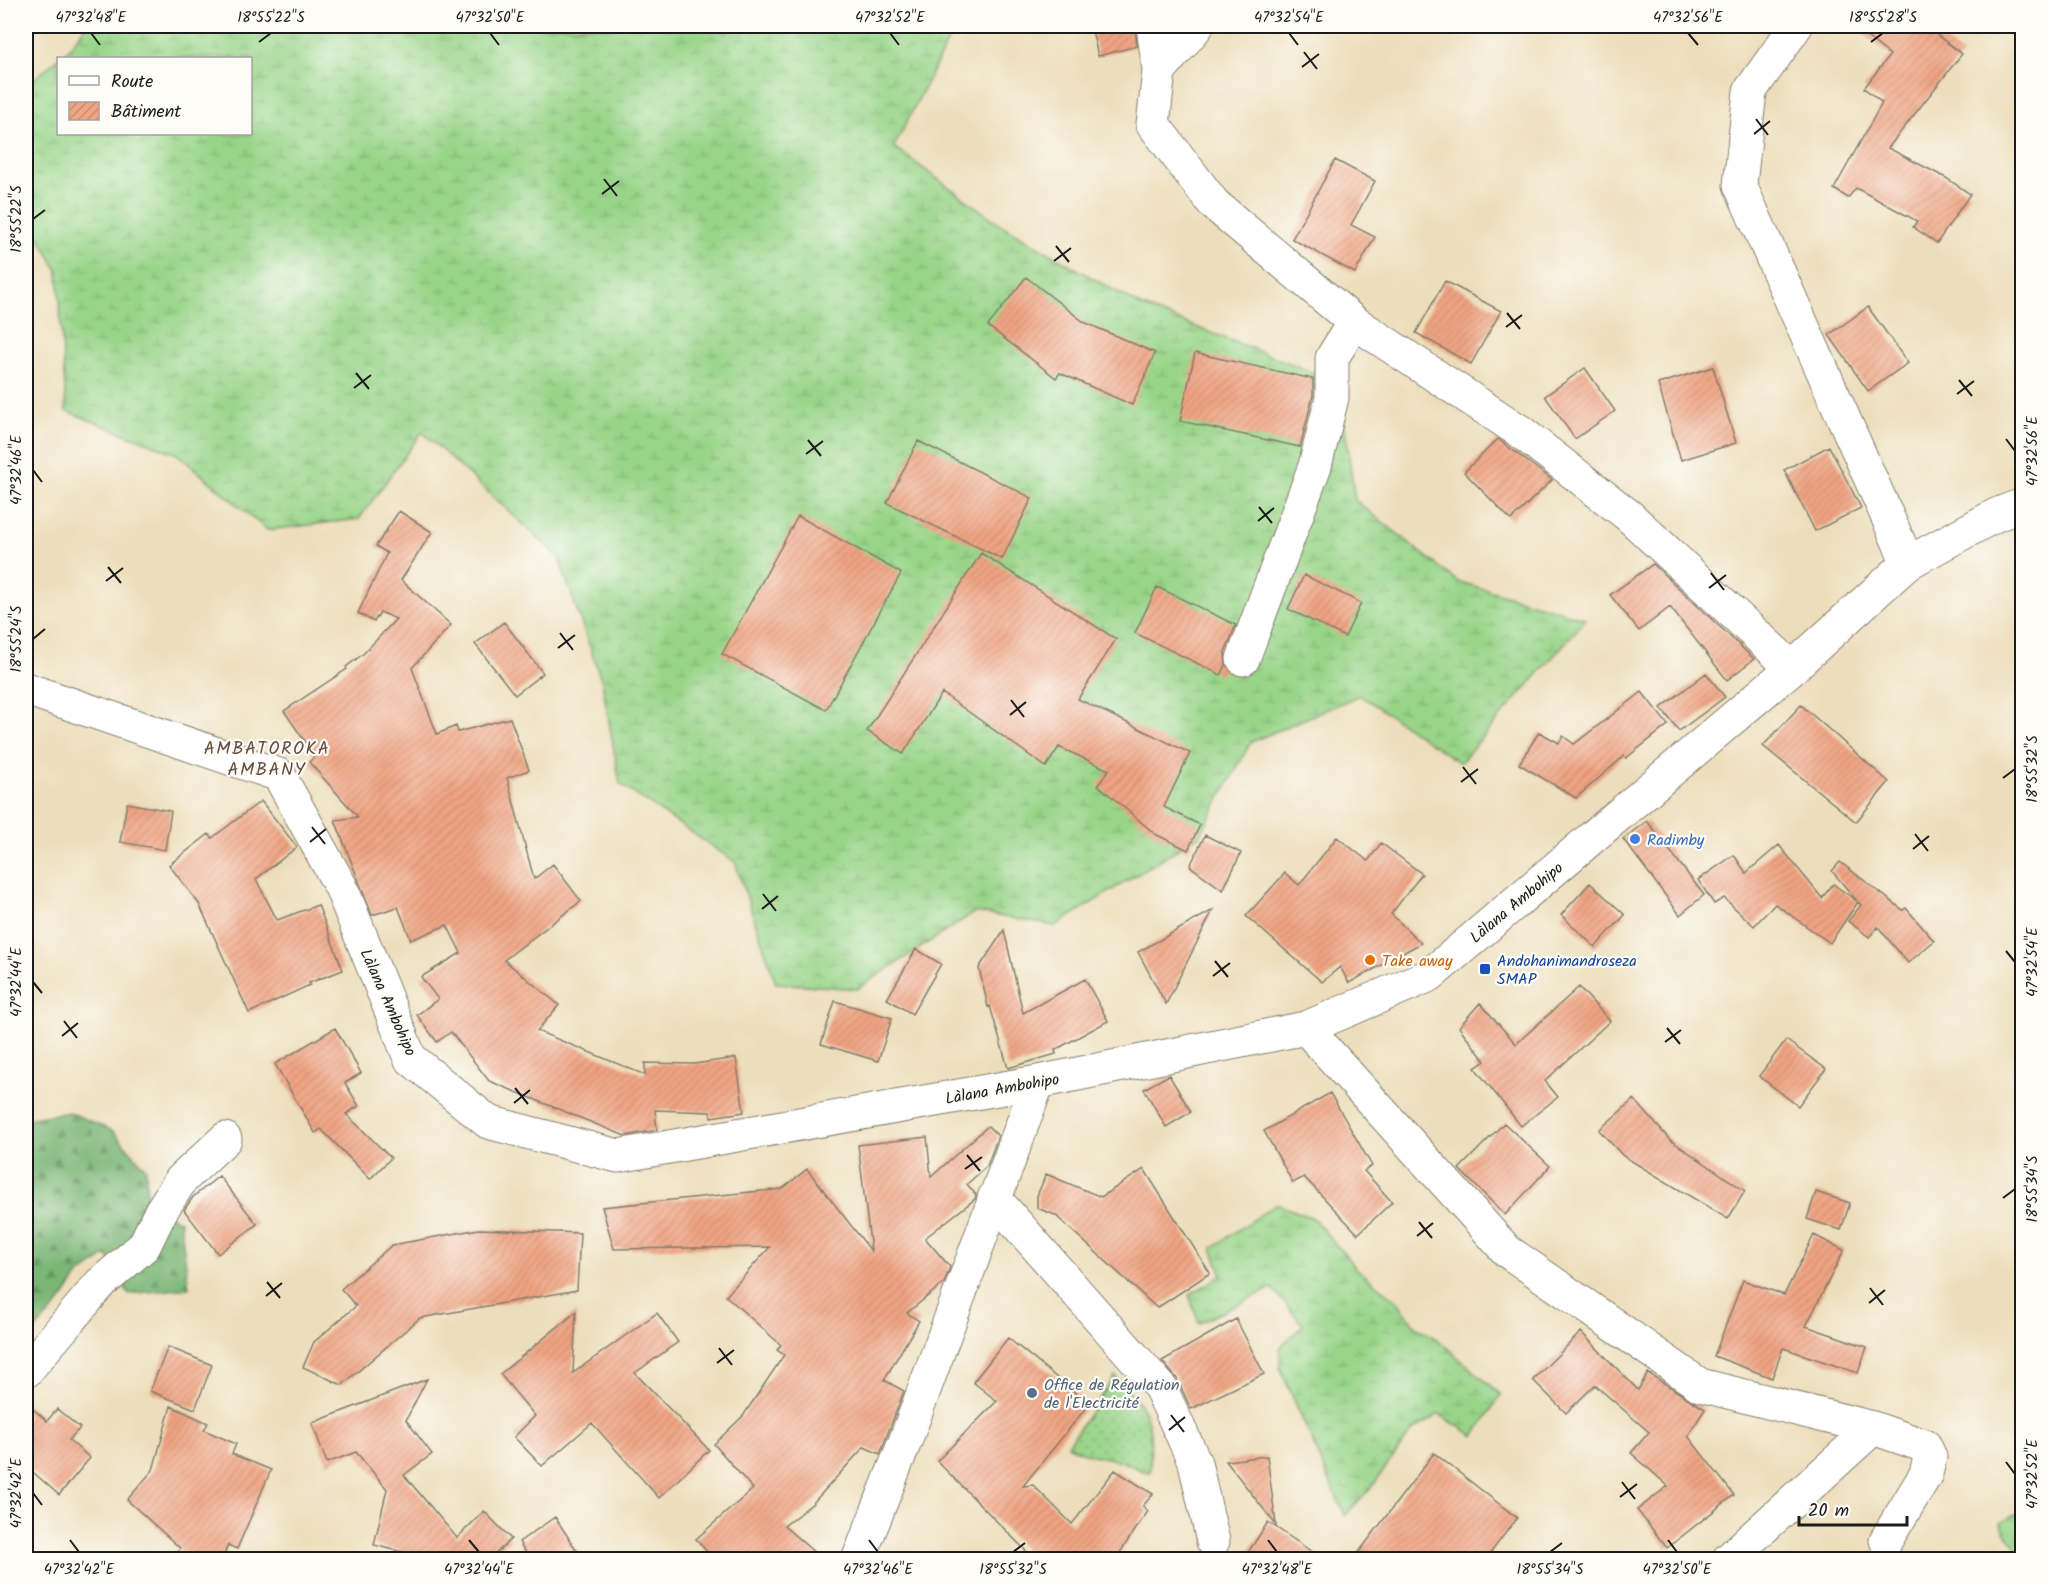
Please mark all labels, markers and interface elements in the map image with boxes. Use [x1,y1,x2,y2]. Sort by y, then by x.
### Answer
text: 47°32'48"E [56,6,128,30]
text: 18°55'22"S [237,6,305,30]
text: 47°32'50"E [455,6,526,30]
text: 47°32'52"E [855,6,926,30]
text: 47°32'54"E [1254,6,1325,30]
text: 47°32'56"E [1653,6,1724,30]
text: 18°55'28"S [1849,6,1917,30]
legend [57,57,252,135]
text: Route [111,68,153,97]
text: Bâtiment [111,98,182,127]
text: 18°55'22"S [5,185,29,253]
text: 47°32'56"E [2021,415,2045,486]
text: 47°32'46"E [5,434,29,505]
text: 18°55'24"S [5,605,29,673]
district label: AMBATOROKA AMBANY [204,735,330,785]
text: 18°55'32"S [2021,735,2045,803]
place label: Radimby [1647,828,1705,853]
marker: Radimby [1628,832,1642,846]
street label: Làlana Ambohipo [1465,856,1569,950]
text: 47°32'54"E [2021,926,2045,997]
street label: Làlana Ambohipo [353,945,423,1060]
text: 47°32'44"E [5,946,29,1017]
place label: Take away [1382,949,1453,974]
place label: Andohanimandroseza SMAP [1497,949,1637,992]
marker: Take away [1363,953,1377,967]
marker: Andohanimandroseza SMAP [1478,962,1492,976]
street label: Làlana Ambohipo [943,1067,1061,1112]
text: 18°55'34"S [2021,1156,2045,1222]
place label: Office de Régulation de l'Electricité [1044,1373,1179,1416]
marker: Office de Régulation de l'Electricité [1025,1386,1039,1400]
text: 47°32'52"E [2021,1438,2045,1509]
text: 47°32'42"E [5,1457,29,1528]
scale bar [1799,1489,1907,1527]
text: 20 m [1808,1497,1849,1526]
text: 47°32'42"E [44,1558,115,1582]
text: 47°32'44"E [444,1558,515,1582]
text: 47°32'46"E [843,1558,914,1582]
text: 18°55'32"S [979,1558,1047,1582]
text: 47°32'48"E [1242,1558,1314,1582]
text: 18°55'34"S [1517,1558,1583,1582]
text: 47°32'50"E [1642,1558,1713,1582]

